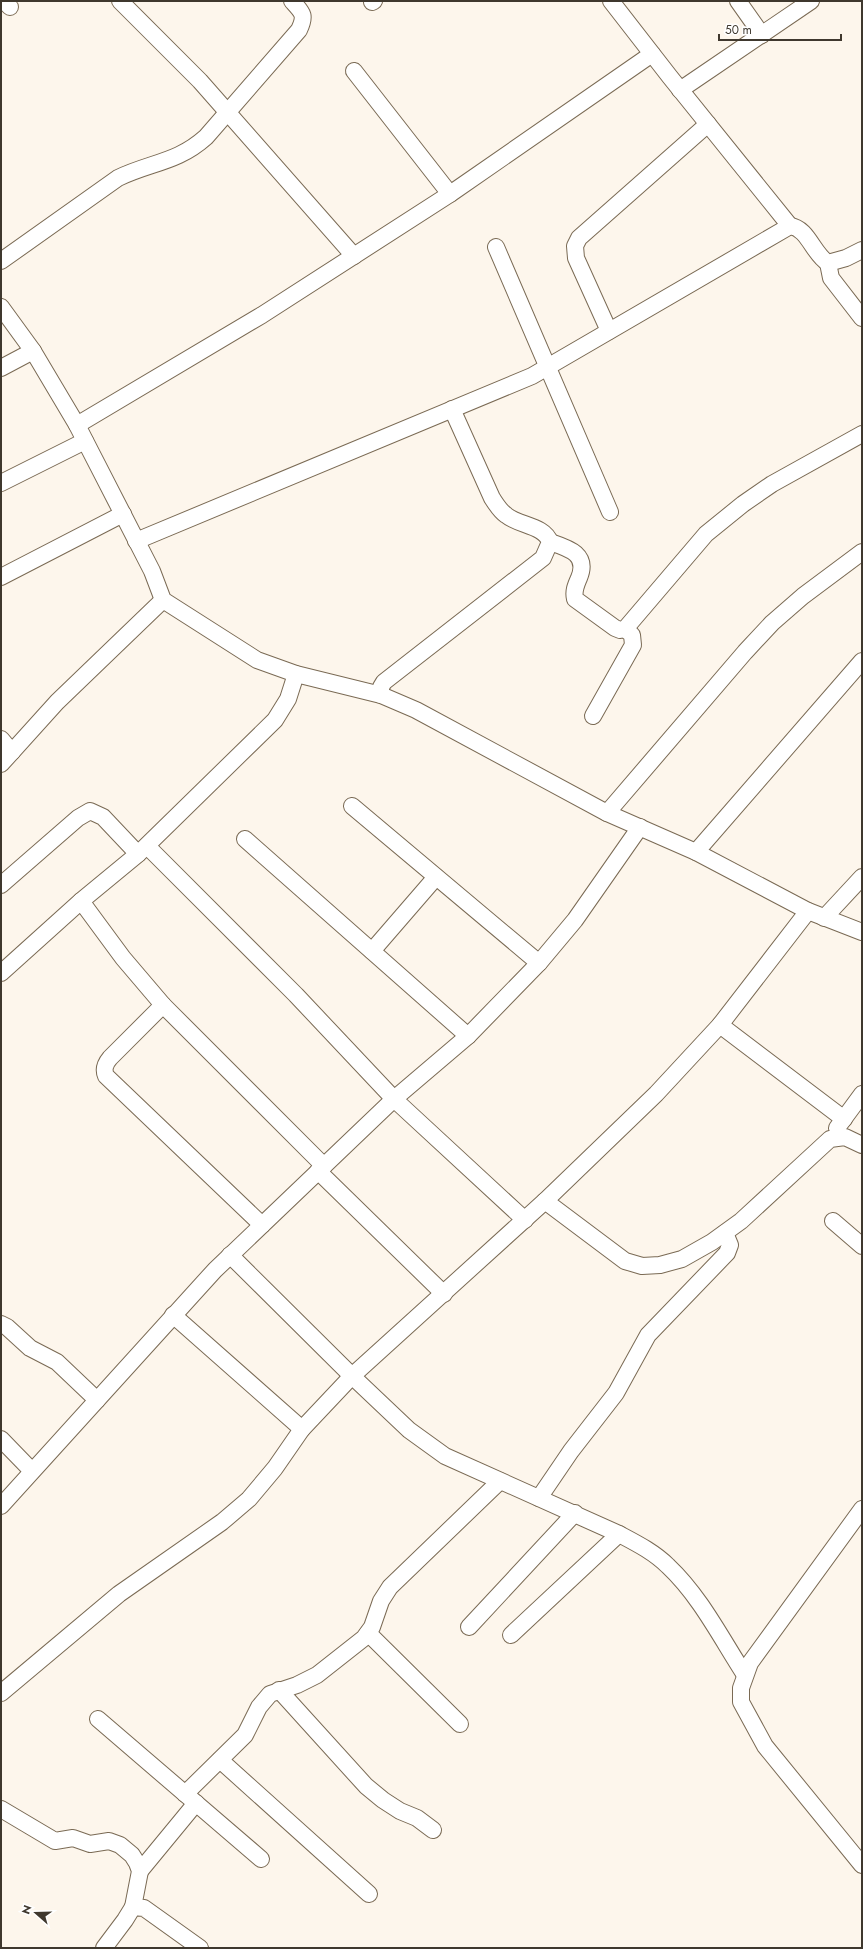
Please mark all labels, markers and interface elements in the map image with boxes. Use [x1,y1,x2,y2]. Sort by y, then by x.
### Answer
scale bar [719,16,841,42]
text: 50 m [725,21,752,39]
north arrow [16,1893,56,1933]
text: N [18,1903,36,1916]

